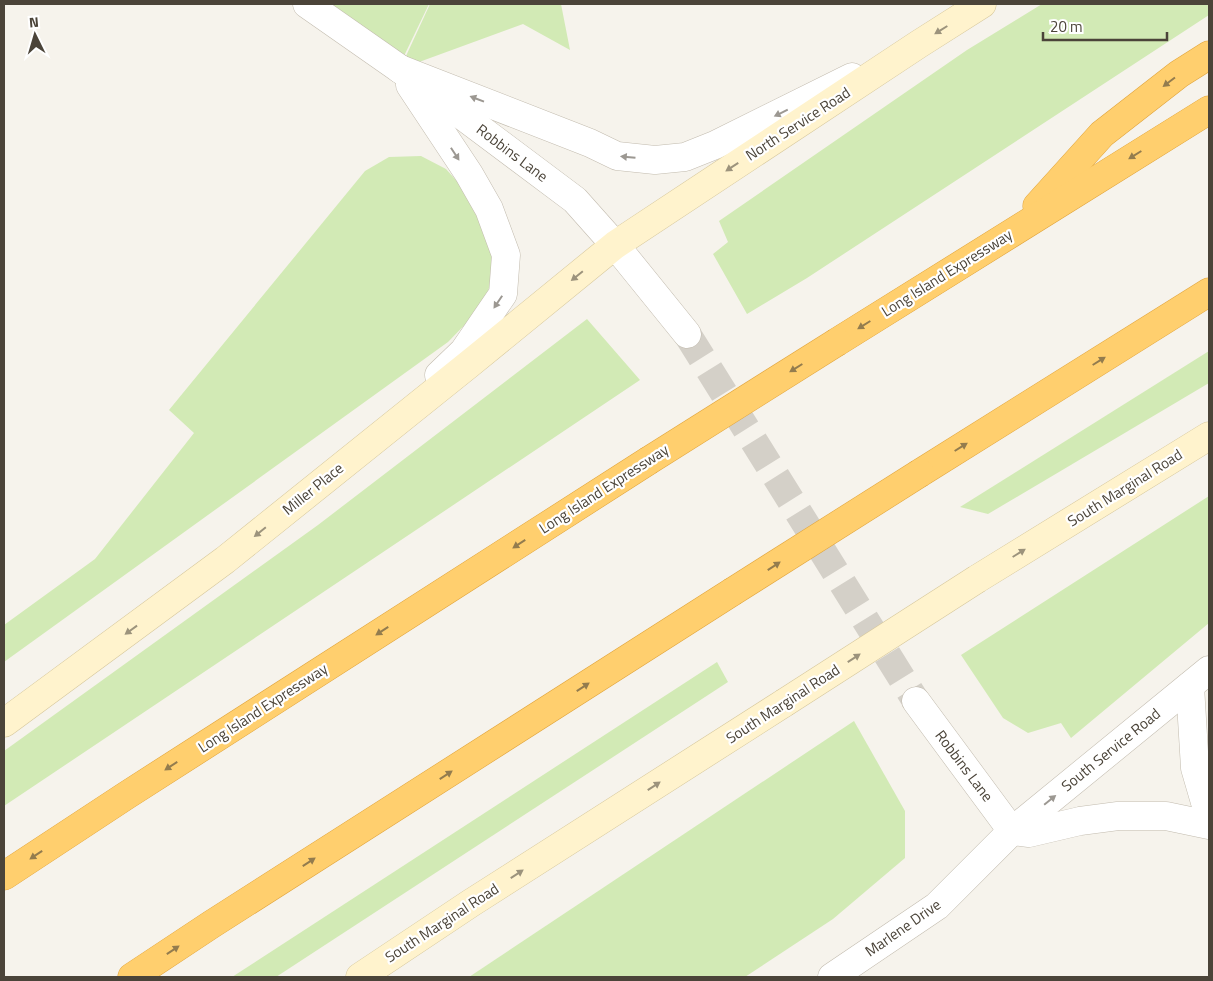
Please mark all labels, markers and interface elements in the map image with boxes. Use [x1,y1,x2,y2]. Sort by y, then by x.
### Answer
north arrow [10,10,60,60]
scale bar [1043,10,1167,42]
text: N [28,11,40,32]
text: 20 m [1050,15,1083,38]
one-way arrow [935,25,948,35]
one-way arrow [1163,77,1176,88]
street label: North Service Road [741,81,855,166]
one-way arrow [469,95,484,103]
one-way arrow [774,109,788,117]
street label: Robbins Lane [472,118,553,187]
one-way arrow [450,147,460,160]
one-way arrow [1129,151,1142,160]
one-way arrow [620,153,636,161]
one-way arrow [726,162,739,172]
street label: Long Island Expressway [877,223,1017,322]
one-way arrow [571,270,584,281]
one-way arrow [493,295,502,309]
one-way arrow [857,320,870,329]
one-way arrow [1093,356,1106,366]
one-way arrow [789,363,802,372]
street label: Long Island Expressway [534,438,673,539]
one-way arrow [955,442,968,452]
street label: South Marginal Road [1063,443,1187,532]
street label: Miller Place [277,457,348,520]
one-way arrow [254,526,267,537]
one-way arrow [512,539,526,549]
one-way arrow [1012,549,1025,558]
one-way arrow [767,561,780,571]
one-way arrow [124,624,137,634]
one-way arrow [375,627,389,636]
one-way arrow [848,653,861,663]
street label: Long Island Expressway [193,657,332,758]
street label: South Marginal Road [721,658,844,749]
one-way arrow [577,683,590,692]
street label: South Service Road [1056,702,1165,797]
street label: Robbins Lane [930,725,999,806]
one-way arrow [165,761,178,771]
one-way arrow [440,770,453,779]
one-way arrow [648,781,661,791]
one-way arrow [1043,794,1056,805]
one-way arrow [29,850,42,860]
one-way arrow [303,857,316,867]
one-way arrow [511,869,524,878]
street label: South Marginal Road [380,877,503,968]
street label: Marlene Drive [860,893,945,962]
one-way arrow [166,945,179,955]

